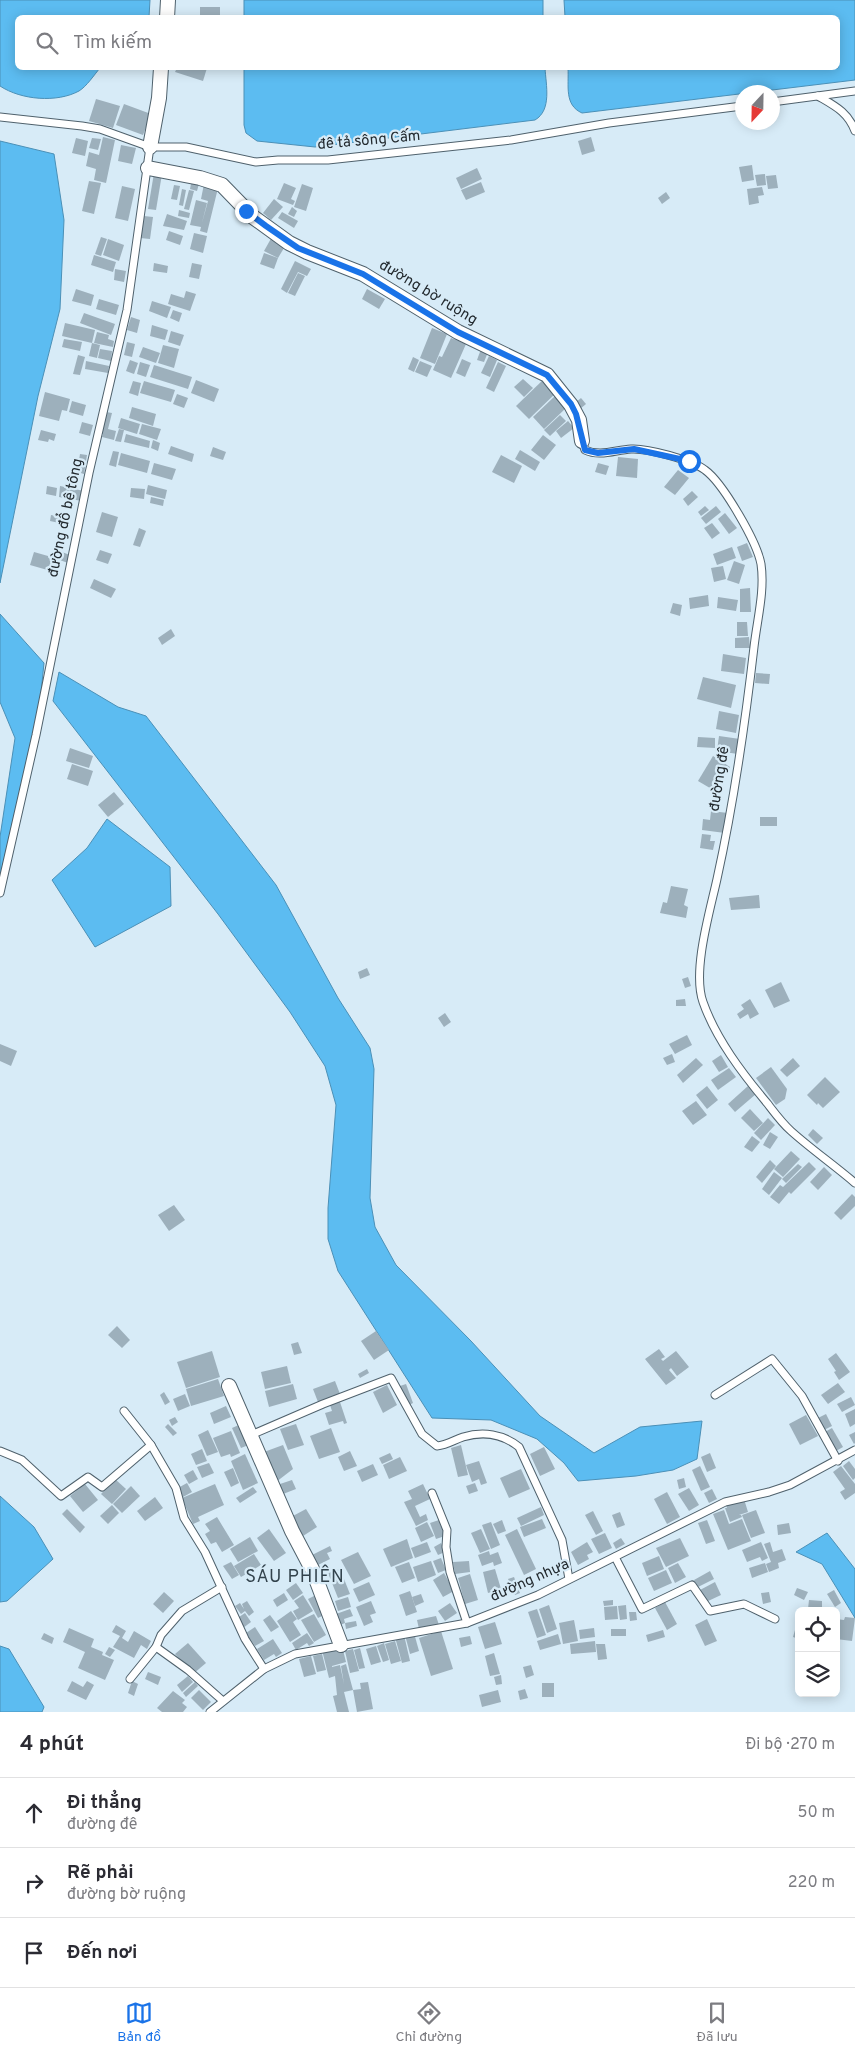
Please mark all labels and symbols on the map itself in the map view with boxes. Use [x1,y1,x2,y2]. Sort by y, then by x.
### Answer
north arrow [735,85,780,130]
street label: đê tả sông Cấm [317,126,421,155]
route end [235,200,258,223]
street label: đường bờ ruộng [375,256,481,330]
route start [678,450,701,473]
street label: đường đổ bê tông [42,456,88,579]
street label: đường đê [705,745,735,813]
street label: đường nhựa [488,1555,572,1607]
district label: SÁU PHIÊN [245,1564,345,1589]

